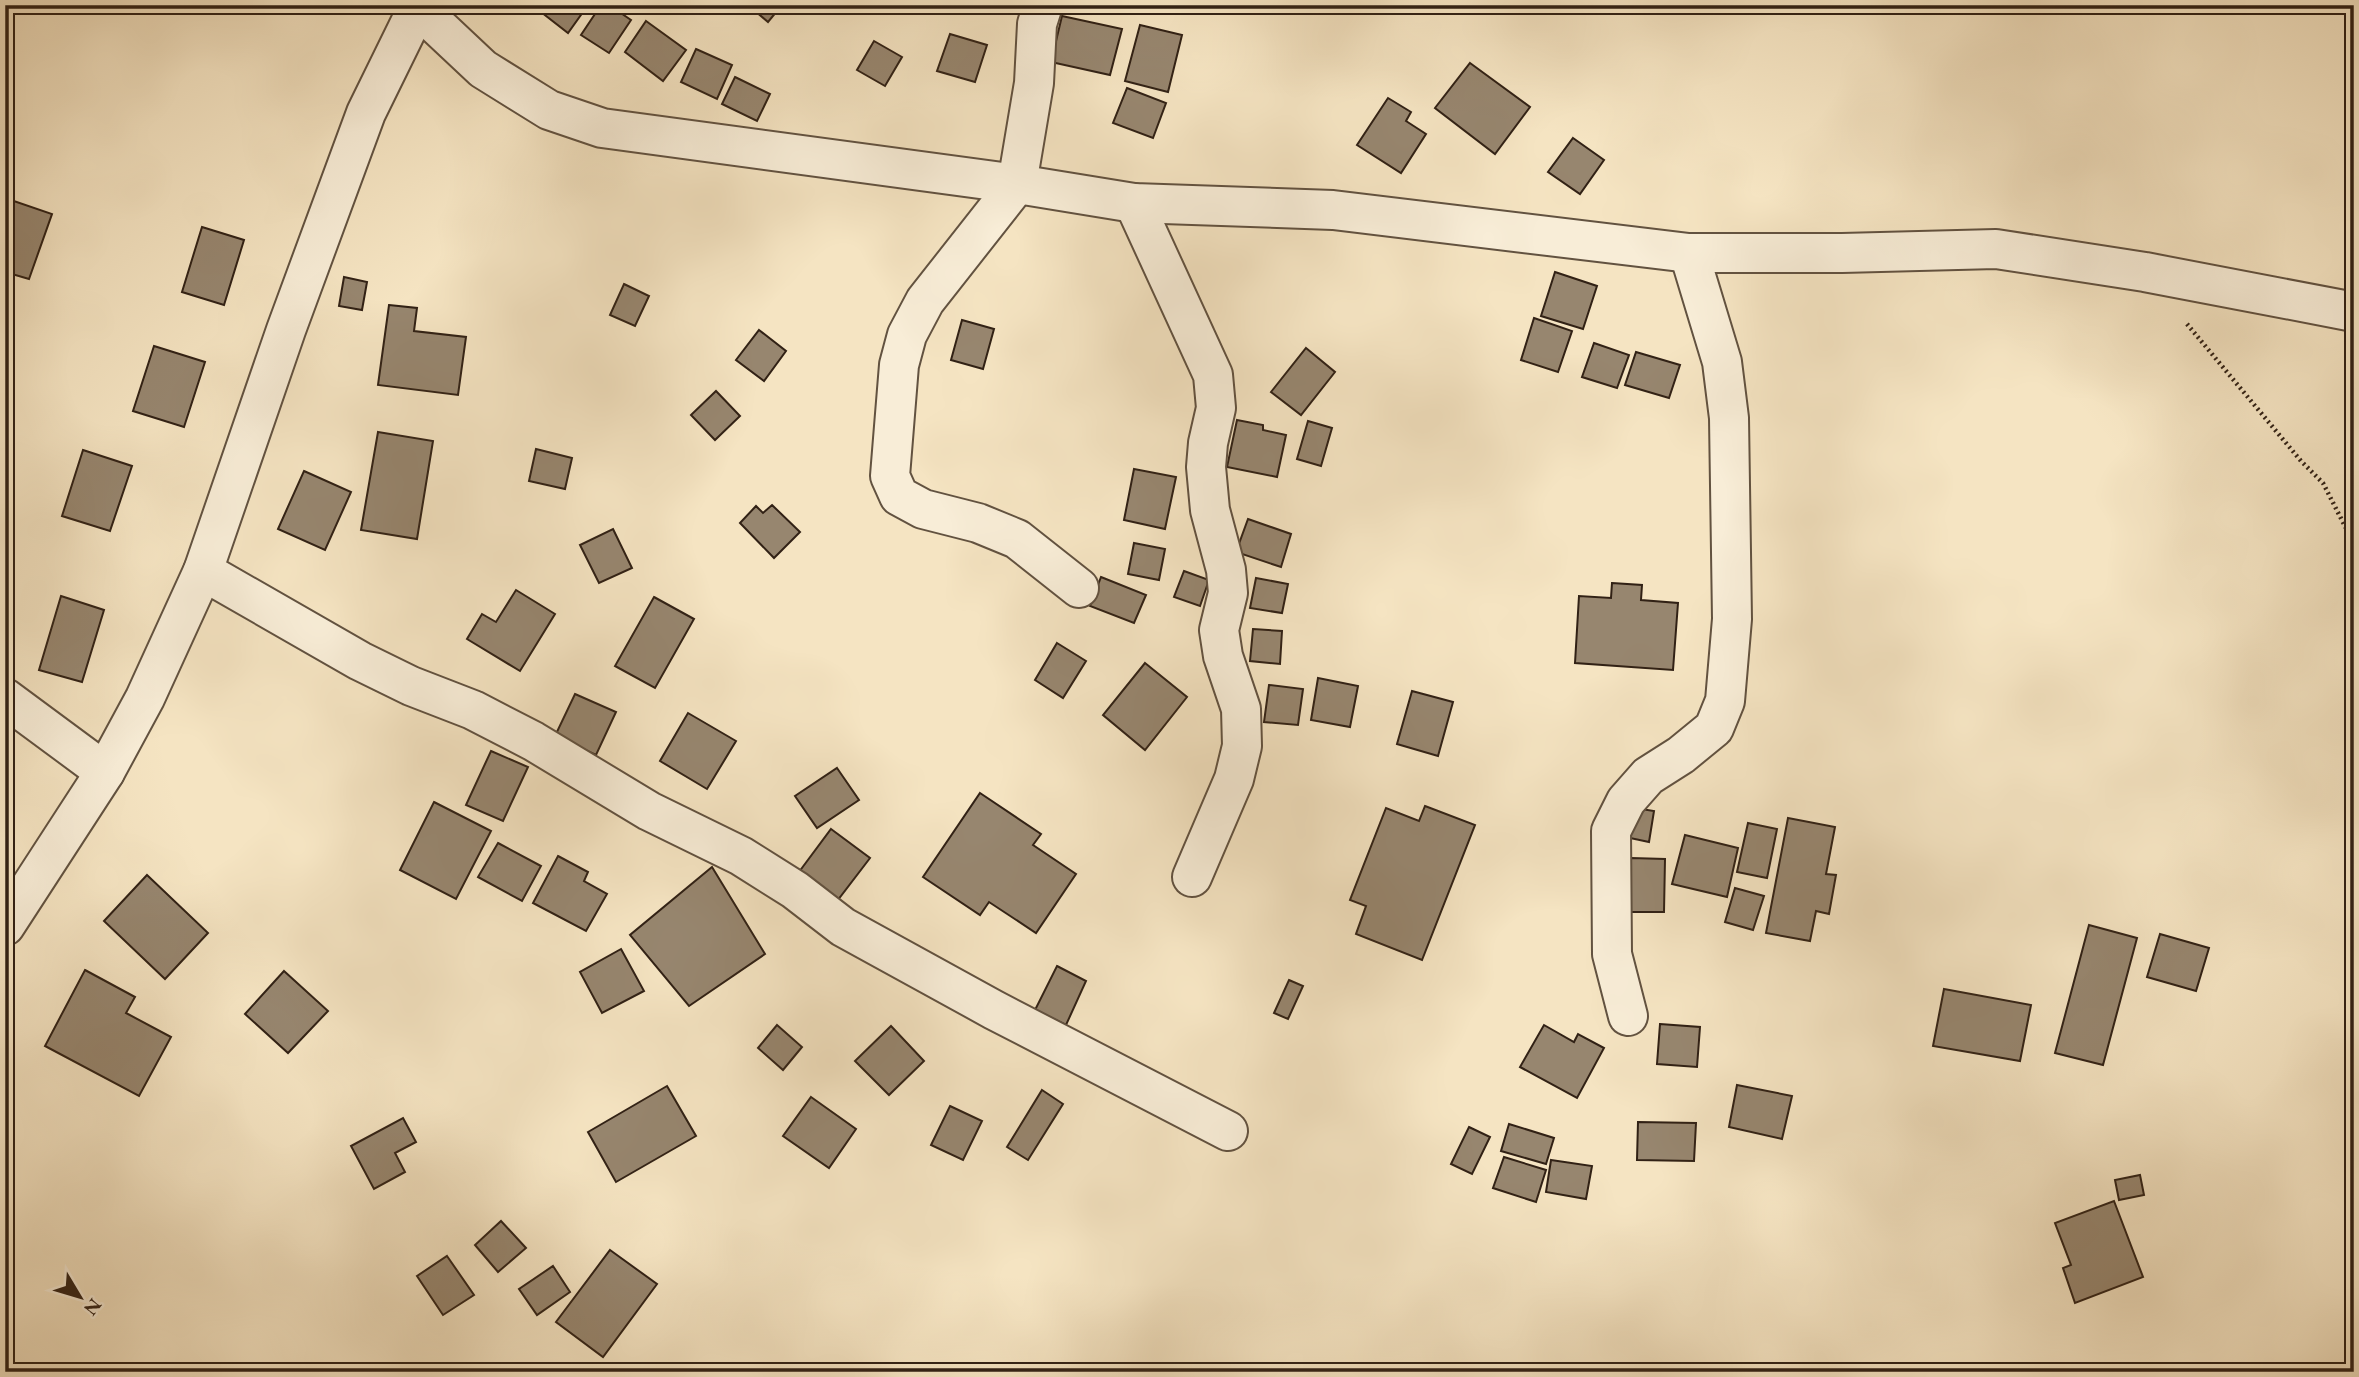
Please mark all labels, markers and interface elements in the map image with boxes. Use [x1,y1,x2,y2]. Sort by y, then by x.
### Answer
north arrow [46,1262,116,1332]
text: N [78,1293,108,1321]

